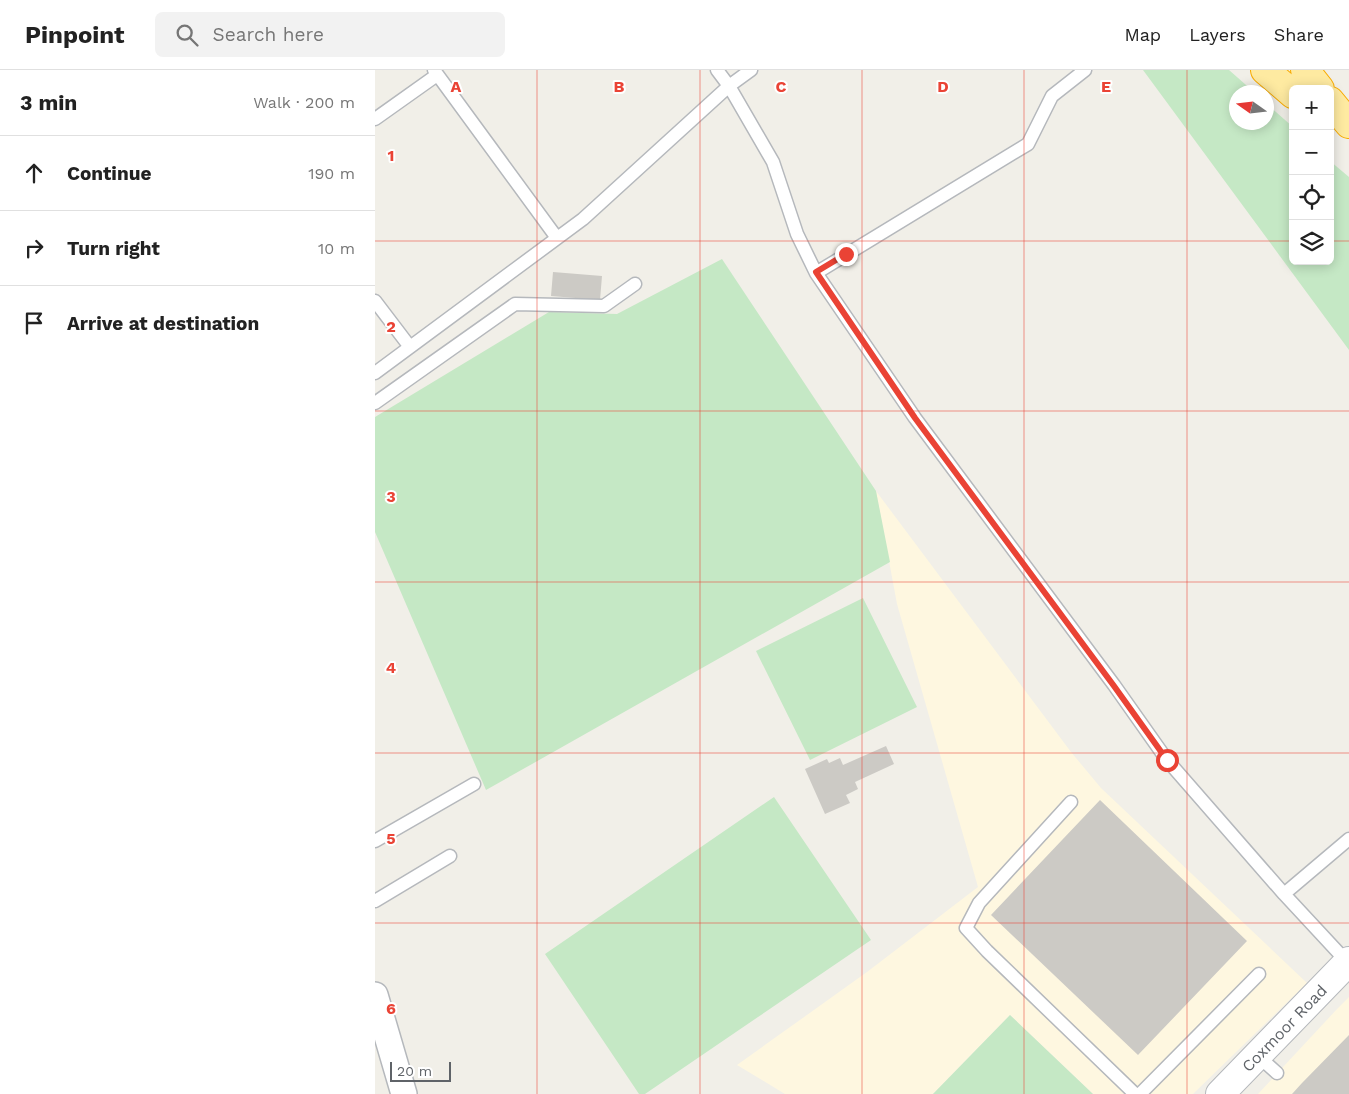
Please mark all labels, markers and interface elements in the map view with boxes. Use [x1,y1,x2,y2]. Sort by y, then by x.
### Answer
search box [155,12,505,57]
text: Pinpoint [25,21,125,49]
icon: search [173,21,201,49]
text: Search here [213,23,324,46]
text: Map [1124,24,1161,45]
text: Layers [1189,24,1246,45]
text: Share [1274,24,1324,45]
text: A [451,77,462,96]
text: B [614,77,625,96]
text: C [776,77,787,96]
text: D [937,77,949,96]
text: E [1101,77,1111,96]
north arrow [1229,85,1274,130]
map controls [1289,85,1334,265]
button: + [1289,85,1334,130]
text: 3 min [20,90,77,115]
text: Walk · 200 m [253,93,355,112]
button: − [1289,130,1334,175]
text: 1 [388,146,394,165]
icon: ahead [20,159,48,187]
text: Continue [67,162,151,185]
text: 190 m [308,164,355,183]
button: locate [1289,175,1334,220]
button: layers [1289,220,1334,265]
icon: right [20,234,48,262]
text: Turn right [67,237,160,260]
text: 10 m [318,239,355,258]
route end [835,243,858,266]
icon: arrive [20,309,48,337]
text: Arrive at destination [67,312,259,335]
text: 2 [386,317,396,336]
text: 3 [386,487,396,506]
text: 4 [386,658,396,677]
route start [1156,749,1179,772]
text: 5 [386,829,396,848]
street label: Coxmoor Road [1238,980,1331,1075]
text: 6 [386,999,396,1018]
scale bar [390,1059,451,1082]
text: 20 m [397,1063,432,1079]

